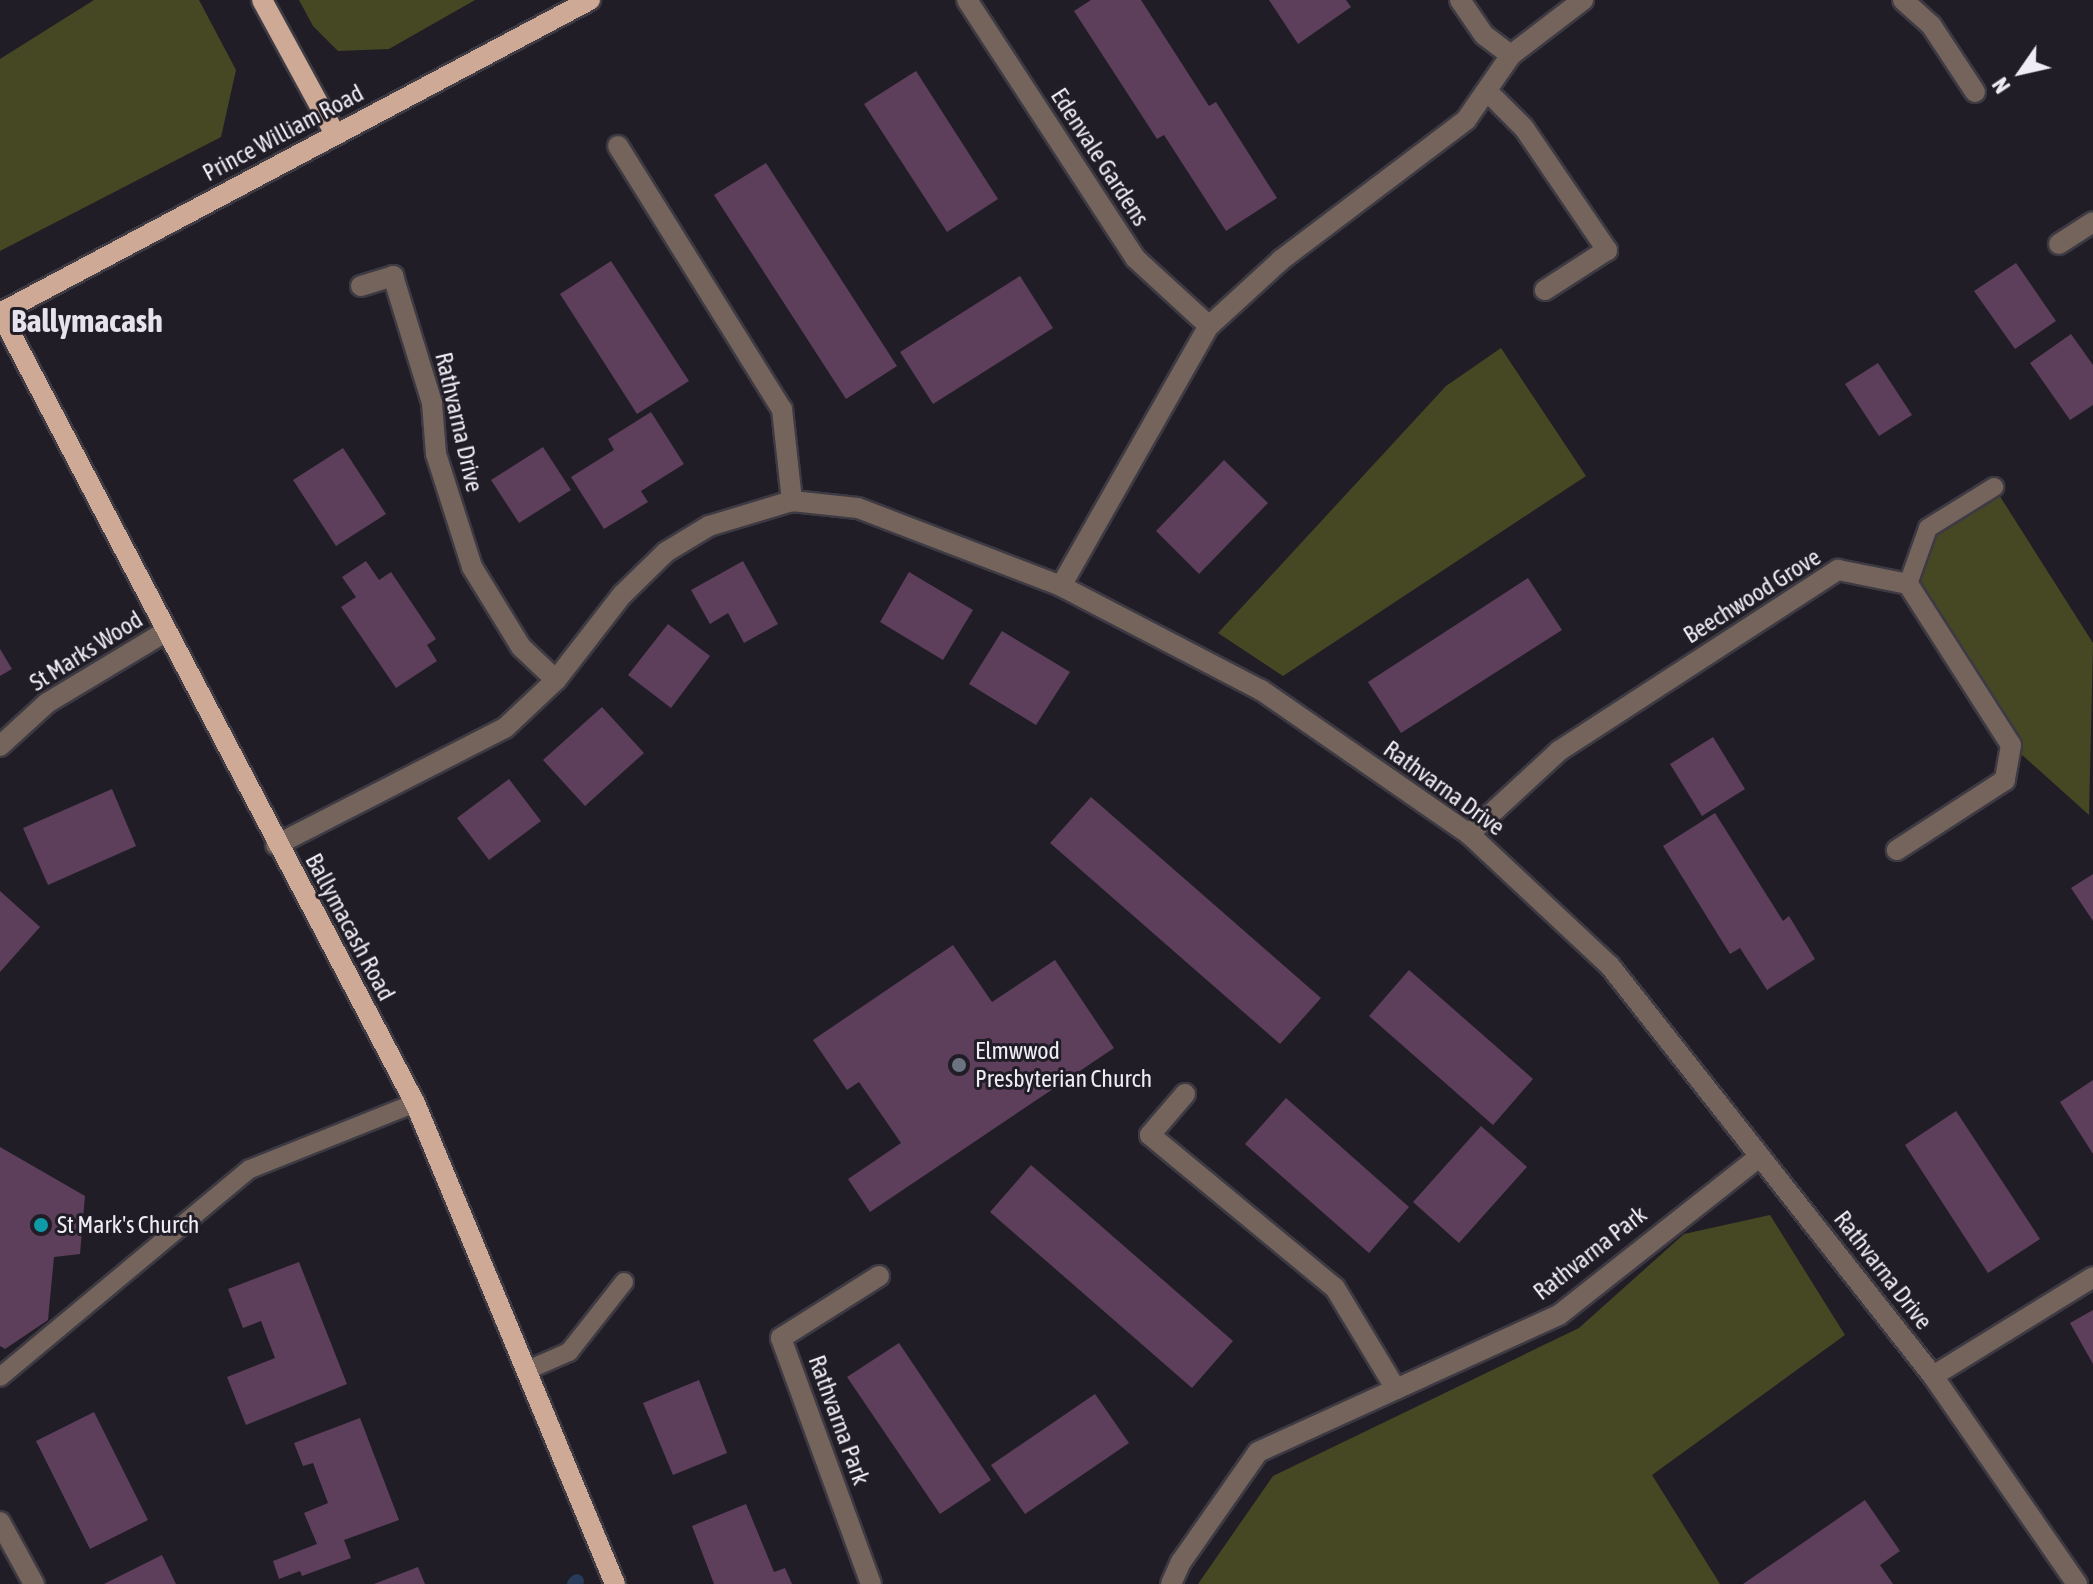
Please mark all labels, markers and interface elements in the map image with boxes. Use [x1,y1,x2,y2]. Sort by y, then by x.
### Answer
north arrow [1981,32,2061,112]
text: N [1987,73,2016,98]
street label: Prince William Road [198,79,368,187]
street label: Edenvale Gardens [1045,83,1155,231]
district label: Ballymacash [11,302,163,340]
street label: Rathvarna Drive [429,349,489,495]
street label: Beechwood Grove [1678,542,1826,650]
street label: St Marks Wood [24,605,148,697]
street label: Rathvarna Drive [1378,735,1510,841]
street label: Ballymacash Road [299,848,401,1006]
place label: Elmwwod Presbyterian Church [975,1037,1152,1093]
marker: Elmwwod Presbyterian Church [950,1056,968,1074]
street label: Rathvarna Park [1528,1200,1652,1306]
street label: Rathvarna Drive [1828,1205,1938,1335]
place label: St Mark's Church [57,1211,199,1239]
marker: St Mark's Church [32,1216,50,1234]
street label: Rathvarna Park [802,1351,876,1489]

